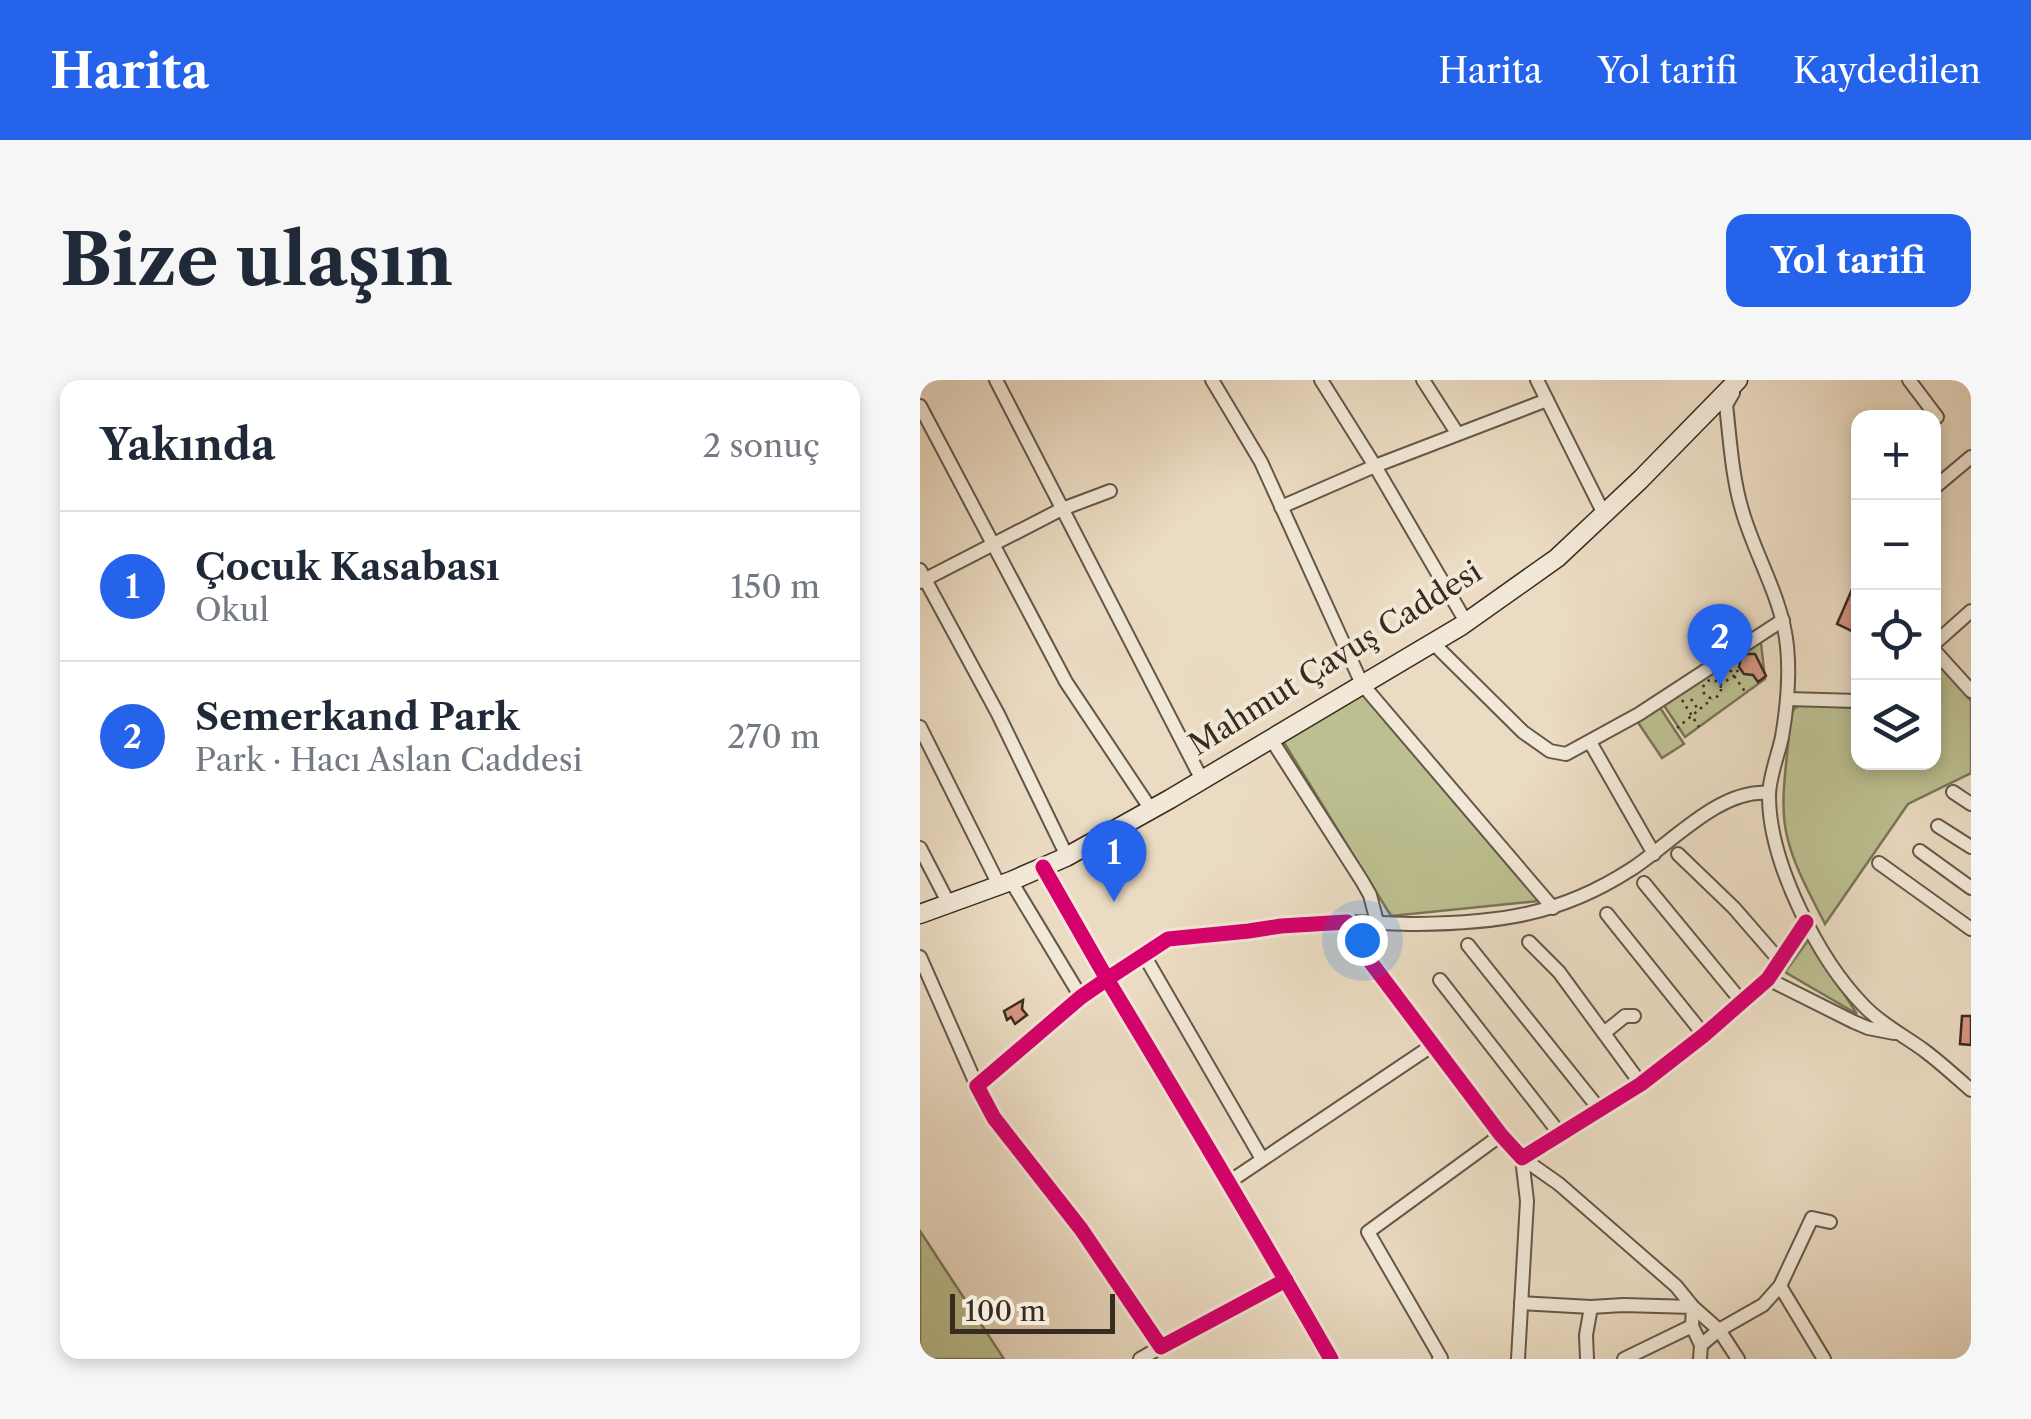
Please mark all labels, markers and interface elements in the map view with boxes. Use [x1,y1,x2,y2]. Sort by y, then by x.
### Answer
text: Harita [50,41,209,100]
text: Harita [1438,49,1543,92]
text: Yol tarifi [1598,49,1738,92]
text: Kaydedilen [1793,49,1981,92]
button: Yol tarifi [1726,214,1971,307]
text: Bize ulaşın [60,217,453,303]
map controls [1851,410,1941,770]
button: + [1851,410,1941,500]
text: Yakında [100,419,275,471]
text: 2 sonuç [703,426,820,465]
button: − [1851,500,1941,590]
text: Çocuk Kasabası [195,543,500,590]
street label: Mahmut Çavuş Caddesi [1182,553,1488,763]
text: 1 [125,567,140,606]
text: 150 m [731,567,820,606]
text: Okul [195,590,269,629]
button: locate [1851,590,1941,680]
pin: 2 [1688,604,1752,686]
button: layers [1851,680,1941,770]
text: Semerkand Park [195,693,520,740]
text: 2 [123,717,142,756]
text: 270 m [727,717,820,756]
text: Park · Hacı Aslan Caddesi [195,740,582,779]
pin: 1 [1082,820,1146,902]
your location [1337,915,1388,966]
scale bar [950,1289,1115,1334]
text: 100 m [965,1294,1046,1328]

